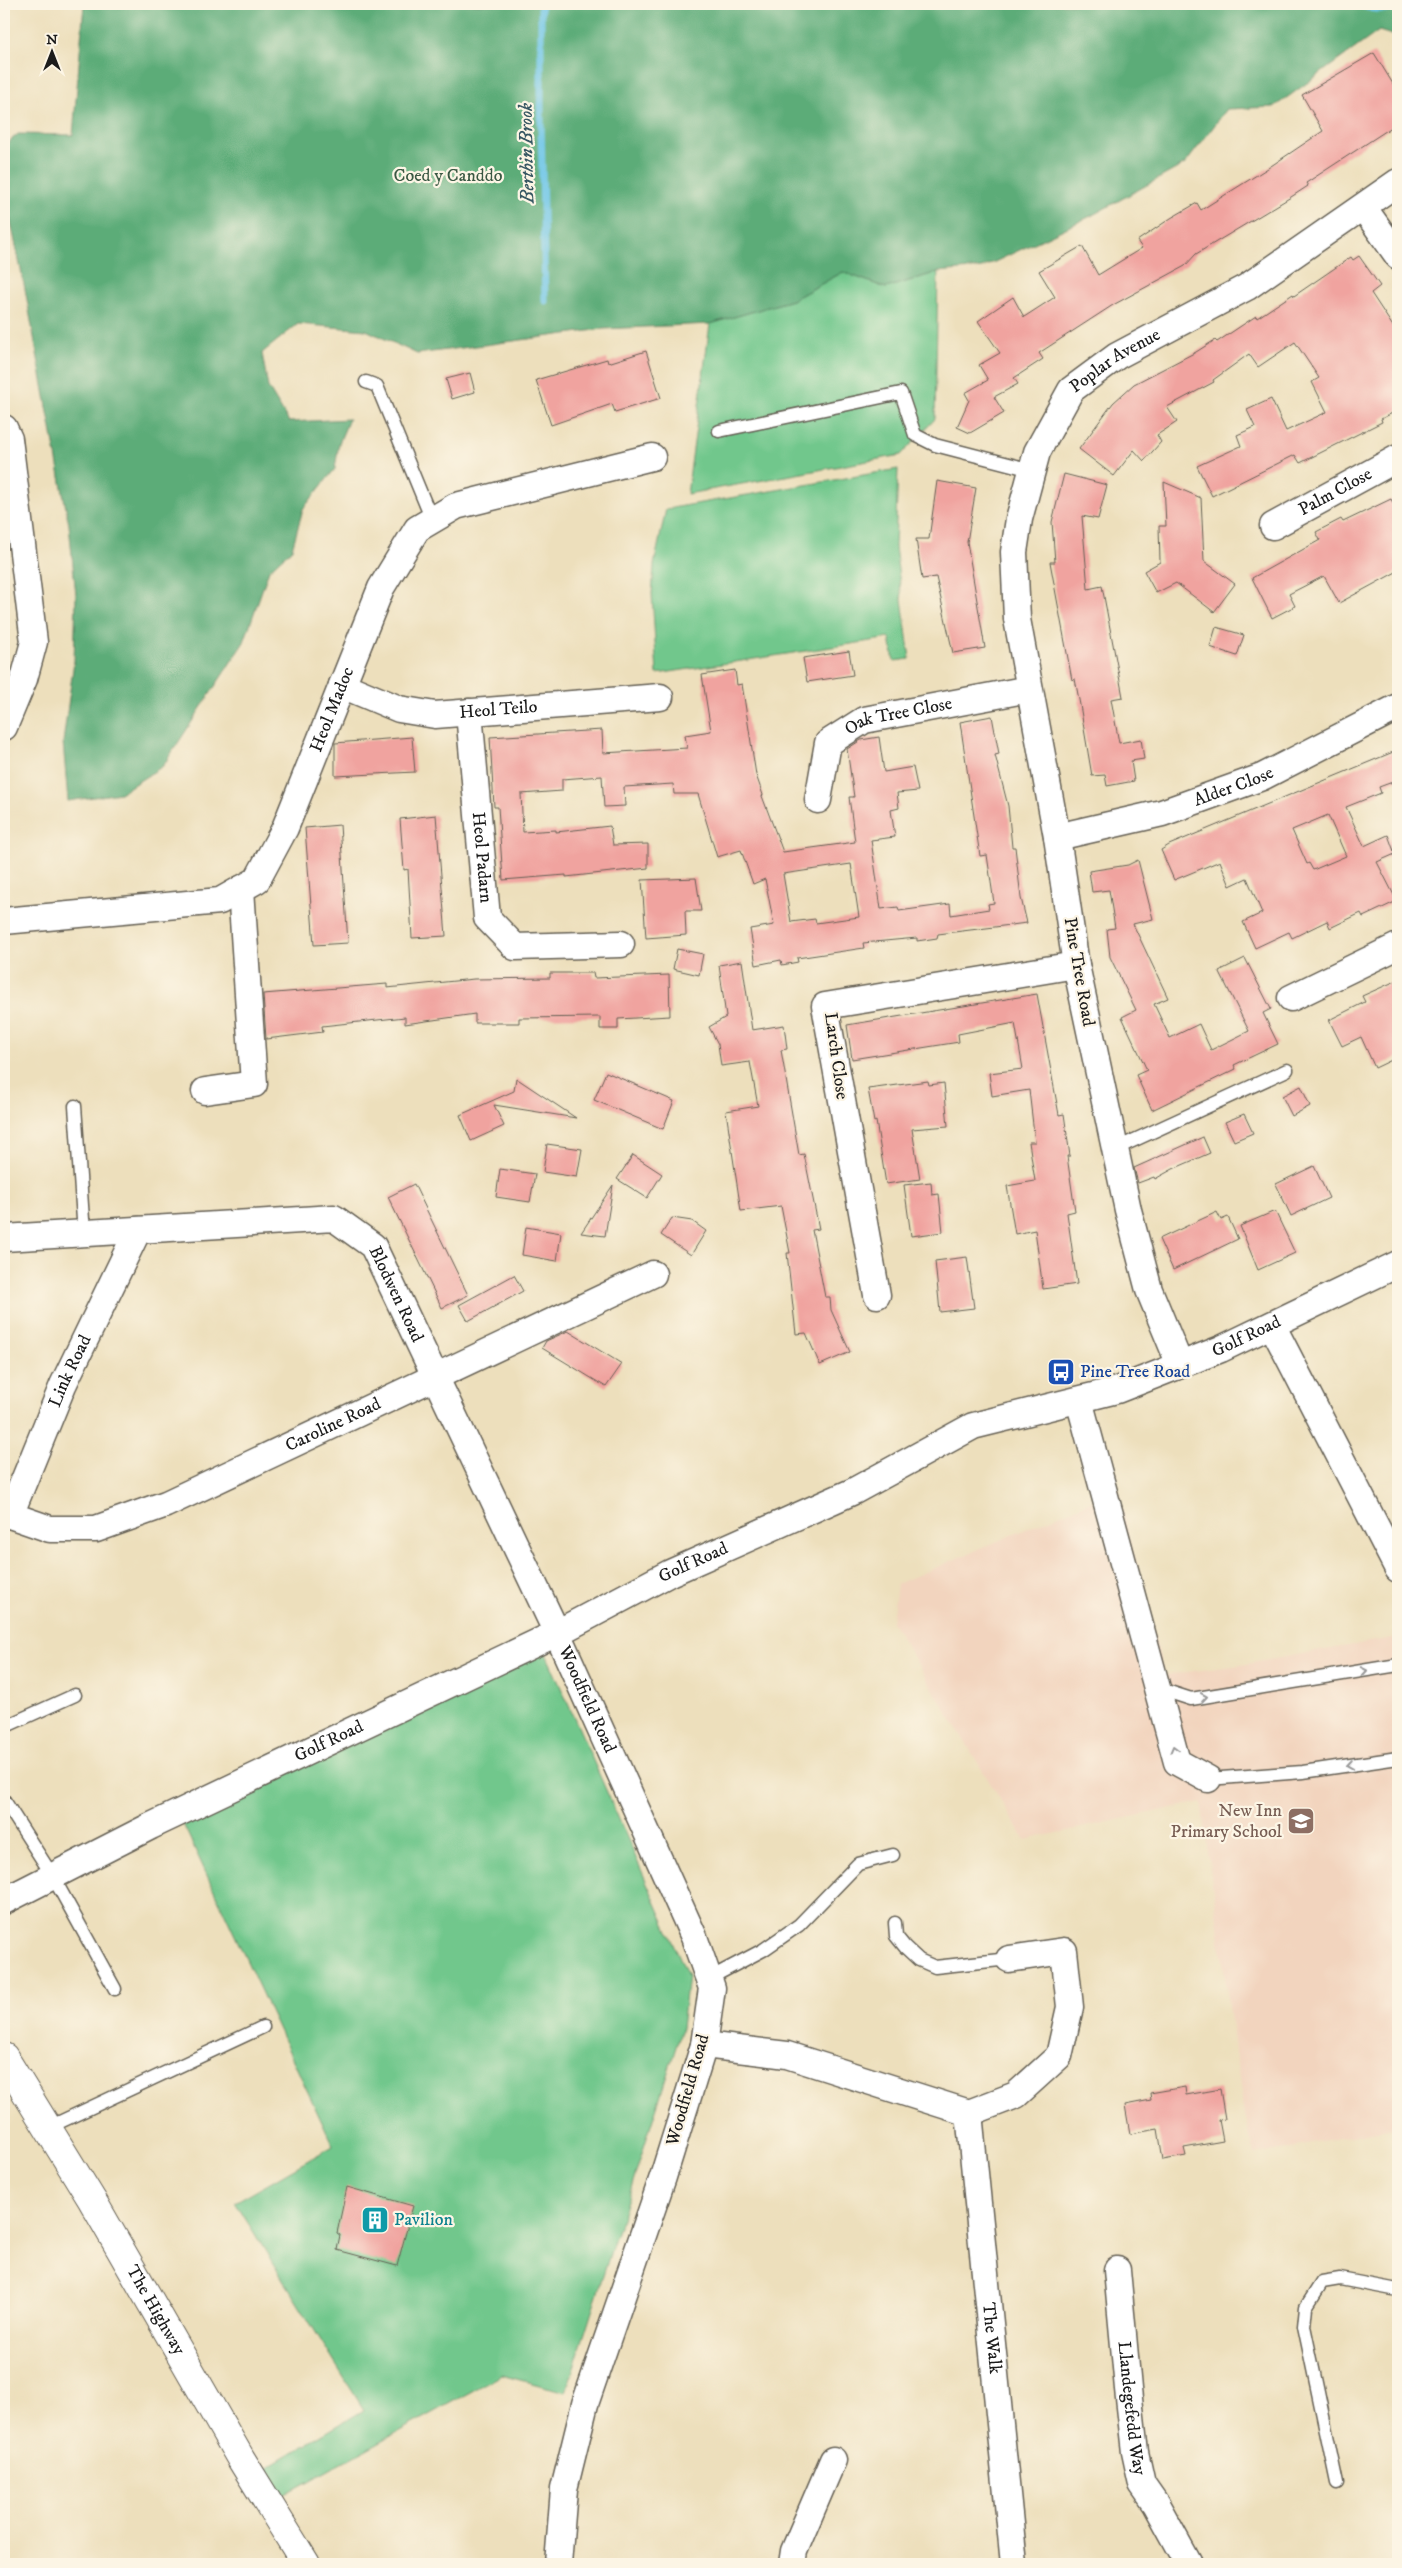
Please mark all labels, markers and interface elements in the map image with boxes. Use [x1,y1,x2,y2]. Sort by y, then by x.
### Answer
north arrow [28,28,78,78]
text: N [46,31,58,49]
water label: Berthin Brook [515,103,539,204]
park label: Coed y Canddo [393,165,503,187]
street label: Poplar Avenue [1066,324,1164,398]
street label: Palm Close [1295,463,1376,521]
street label: Heol Madoc [305,664,359,755]
street label: Oak Tree Close [841,693,954,740]
street label: Heol Teilo [459,696,539,724]
street label: Alder Close [1191,762,1277,812]
street label: Heol Padarn [467,811,497,904]
street label: Pine Tree Road [1059,916,1099,1028]
street label: Larch Close [819,1011,853,1101]
street label: Blodwen Road [364,1243,428,1346]
street label: Golf Road [1209,1311,1284,1362]
street label: Link Road [44,1331,97,1410]
bus stop icon: Pine Tree Road [1046,1357,1076,1387]
place label: Pine Tree Road [1080,1361,1190,1383]
street label: Caroline Road [282,1393,385,1457]
street label: Golf Road [655,1538,731,1588]
street label: Woodfield Road [553,1641,621,1757]
one-way arrow [1360,1666,1368,1676]
one-way arrow [1199,1693,1208,1703]
street label: Golf Road [291,1716,367,1767]
one-way arrow [1169,1746,1179,1754]
one-way arrow [1346,1759,1354,1770]
place label: New Inn Primary School [1171,1800,1283,1843]
school or university icon: New Inn Primary School [1286,1806,1316,1836]
street label: Woodfield Road [661,2032,714,2149]
building icon: Pavilion [360,2205,390,2235]
place label: Pavilion [394,2209,453,2231]
street label: The Highway [121,2261,190,2359]
street label: The Walk [977,2301,1006,2375]
street label: Llandegefedd Way [1113,2340,1151,2478]

